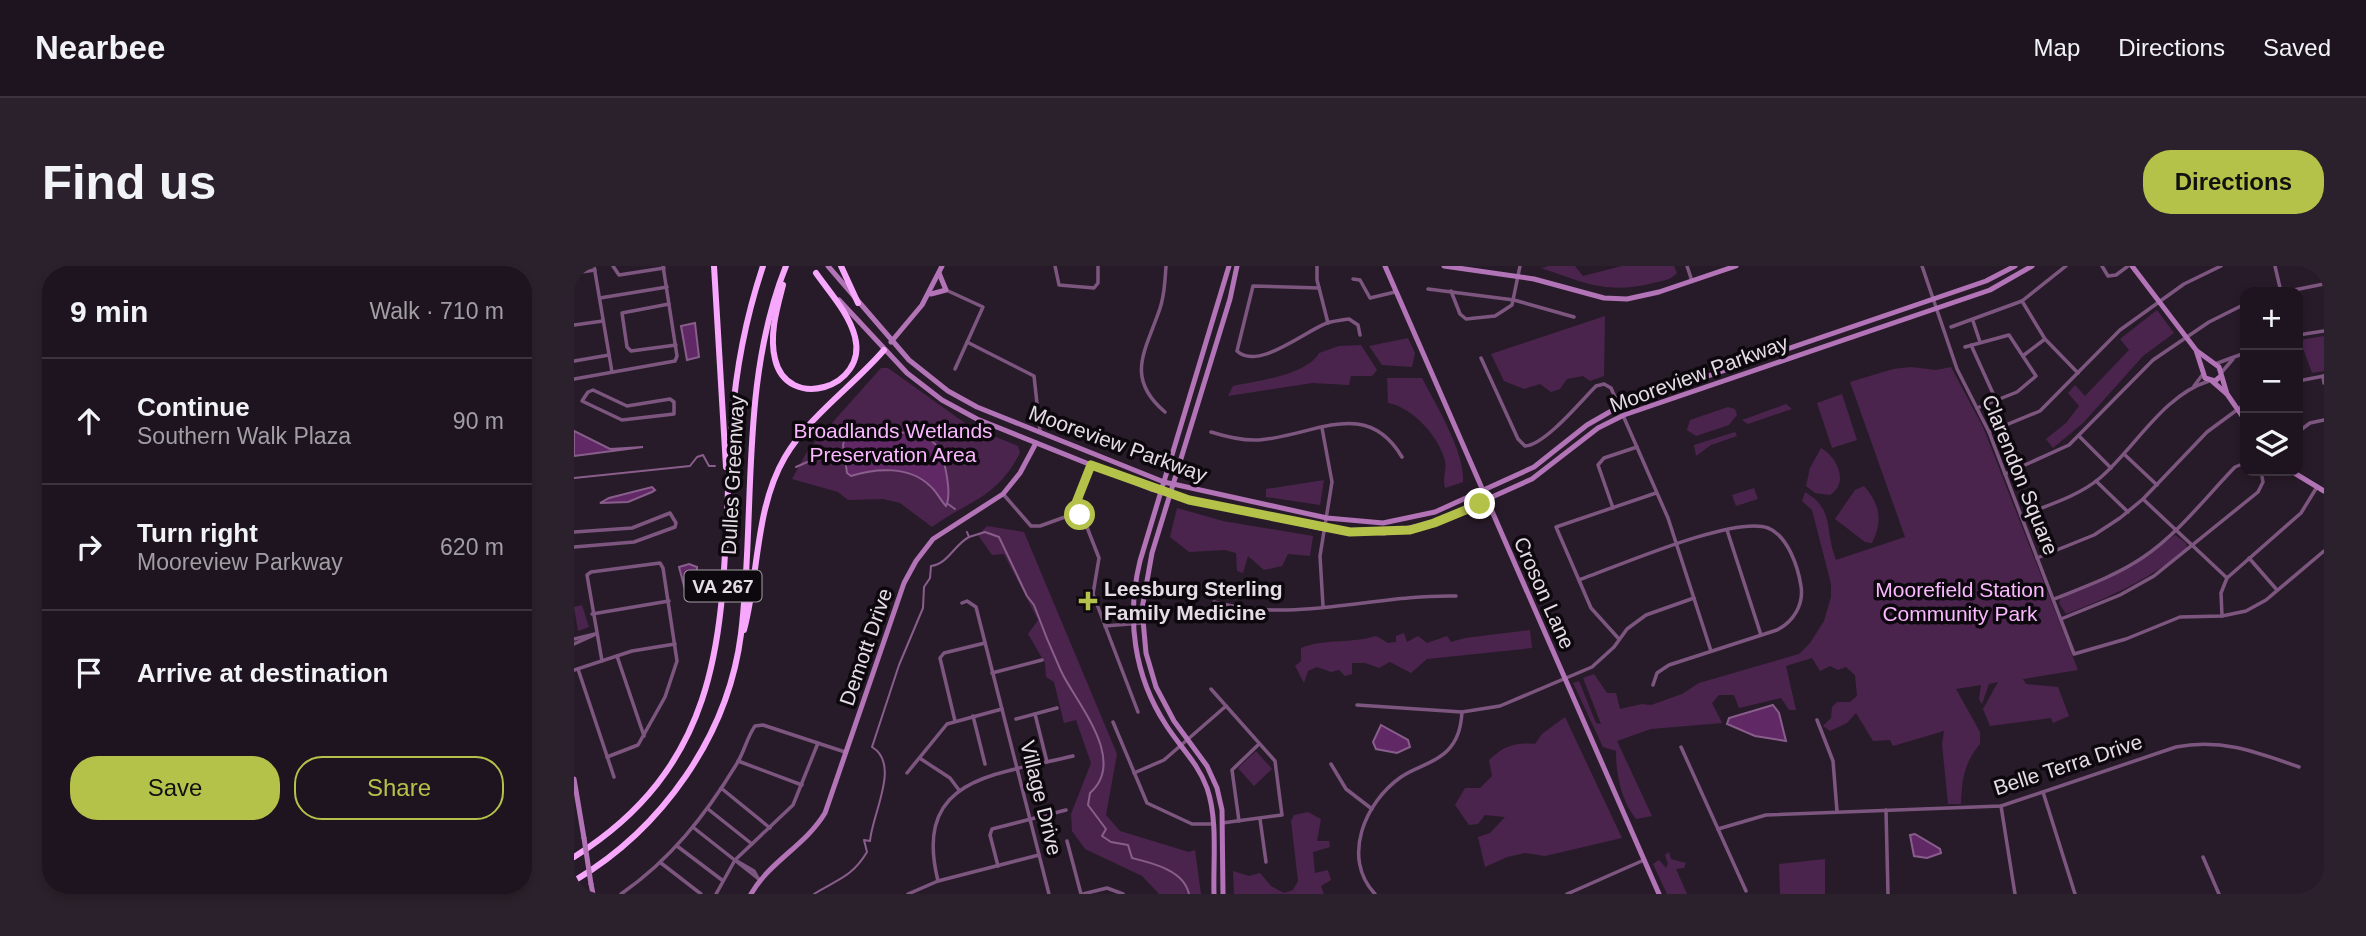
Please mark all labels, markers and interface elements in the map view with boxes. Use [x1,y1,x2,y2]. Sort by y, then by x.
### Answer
text: Nearbee [35,29,165,66]
text: Map [2034,34,2080,61]
text: Directions [2118,34,2225,61]
text: Saved [2263,34,2331,61]
button: Directions [2143,150,2324,214]
text: Find us [42,155,216,209]
map controls [2240,287,2303,476]
button: + [2240,287,2303,350]
text: 9 min [70,295,148,328]
text: Walk · 710 m [369,298,504,324]
street label: Mooreview Parkway [1607,330,1792,416]
button: − [2240,350,2303,413]
street label: Clarendon Square [1978,391,2063,558]
text: Continue [137,392,250,422]
street label: Dulles Greenway [717,394,748,555]
street label: Mooreview Parkway [1026,401,1211,487]
icon: ahead [70,402,108,440]
text: 90 m [453,408,504,434]
button: layers [2240,413,2303,476]
park label: Broadlands Wetlands Preservation Area [793,419,993,466]
text: Southern Walk Plaza [137,423,351,449]
route end [1464,488,1495,519]
route start [1064,499,1095,530]
text: Turn right [137,518,258,548]
icon: right [70,528,108,566]
street label: Croson Lane [1509,533,1579,652]
text: 620 m [440,534,504,560]
text: Mooreview Parkway [137,549,343,575]
road number: VA 267 [684,570,762,602]
place label: Leesburg Sterling Family Medicine [1104,577,1283,624]
park label: Moorefield Station Community Park [1875,578,2045,625]
street label: Demott Drive [835,585,896,709]
marker: Leesburg Sterling Family Medicine [1078,591,1098,611]
icon: arrive [70,654,108,692]
text: Arrive at destination [137,658,388,688]
street label: Belle Terra Drive [1991,730,2145,799]
street label: Village Drive [1016,738,1067,858]
button: Save [70,756,280,820]
button: Share [294,756,504,820]

